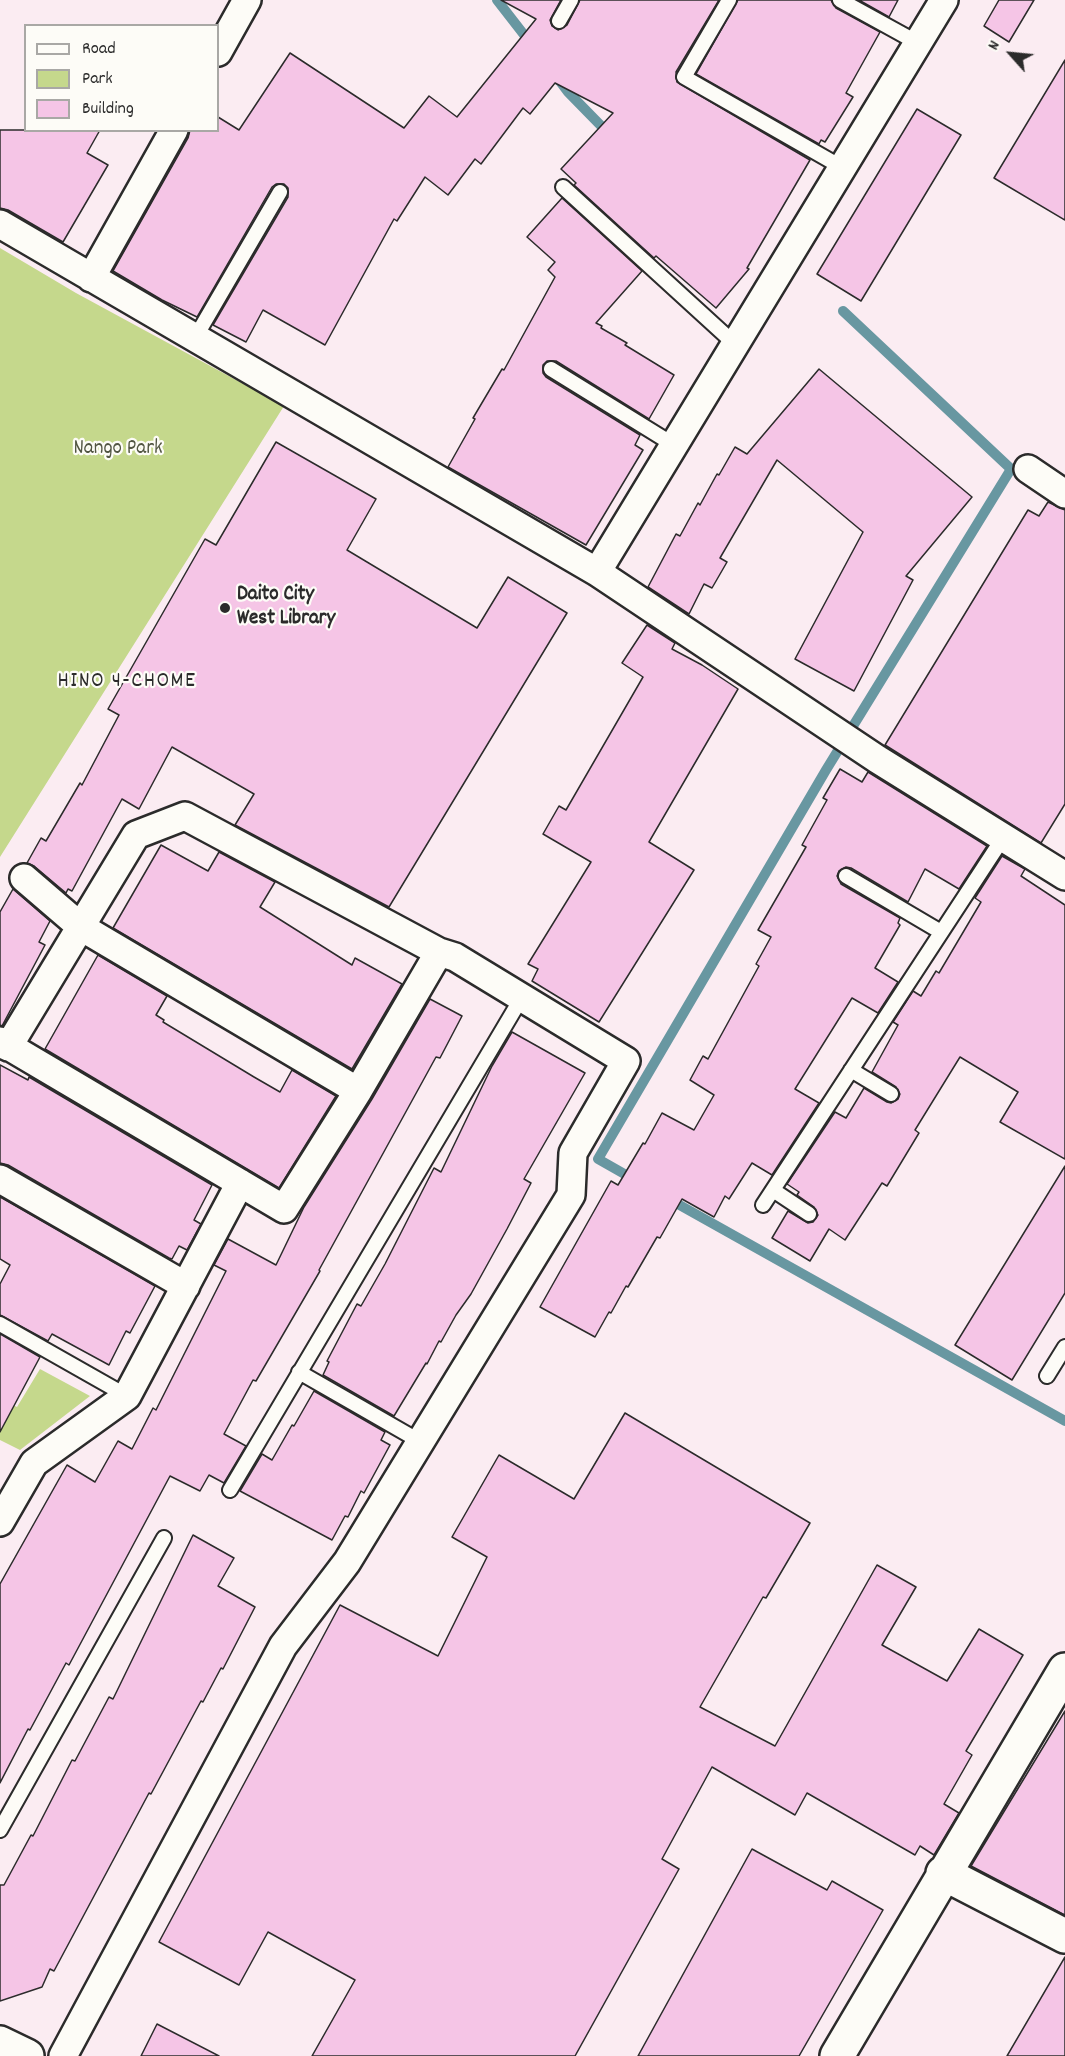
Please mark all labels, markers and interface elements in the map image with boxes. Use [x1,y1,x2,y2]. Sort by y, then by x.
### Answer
legend [24,24,219,132]
north arrow [981,24,1041,84]
text: Road [82,37,116,62]
text: N [982,37,1007,54]
text: Park [82,67,113,92]
text: Building [82,97,134,122]
park label: Nango Park [73,437,163,463]
place label: Daito City West Library [237,583,335,633]
marker: Daito City West Library [218,601,232,615]
district label: HINO 4-CHOME [58,670,196,696]

